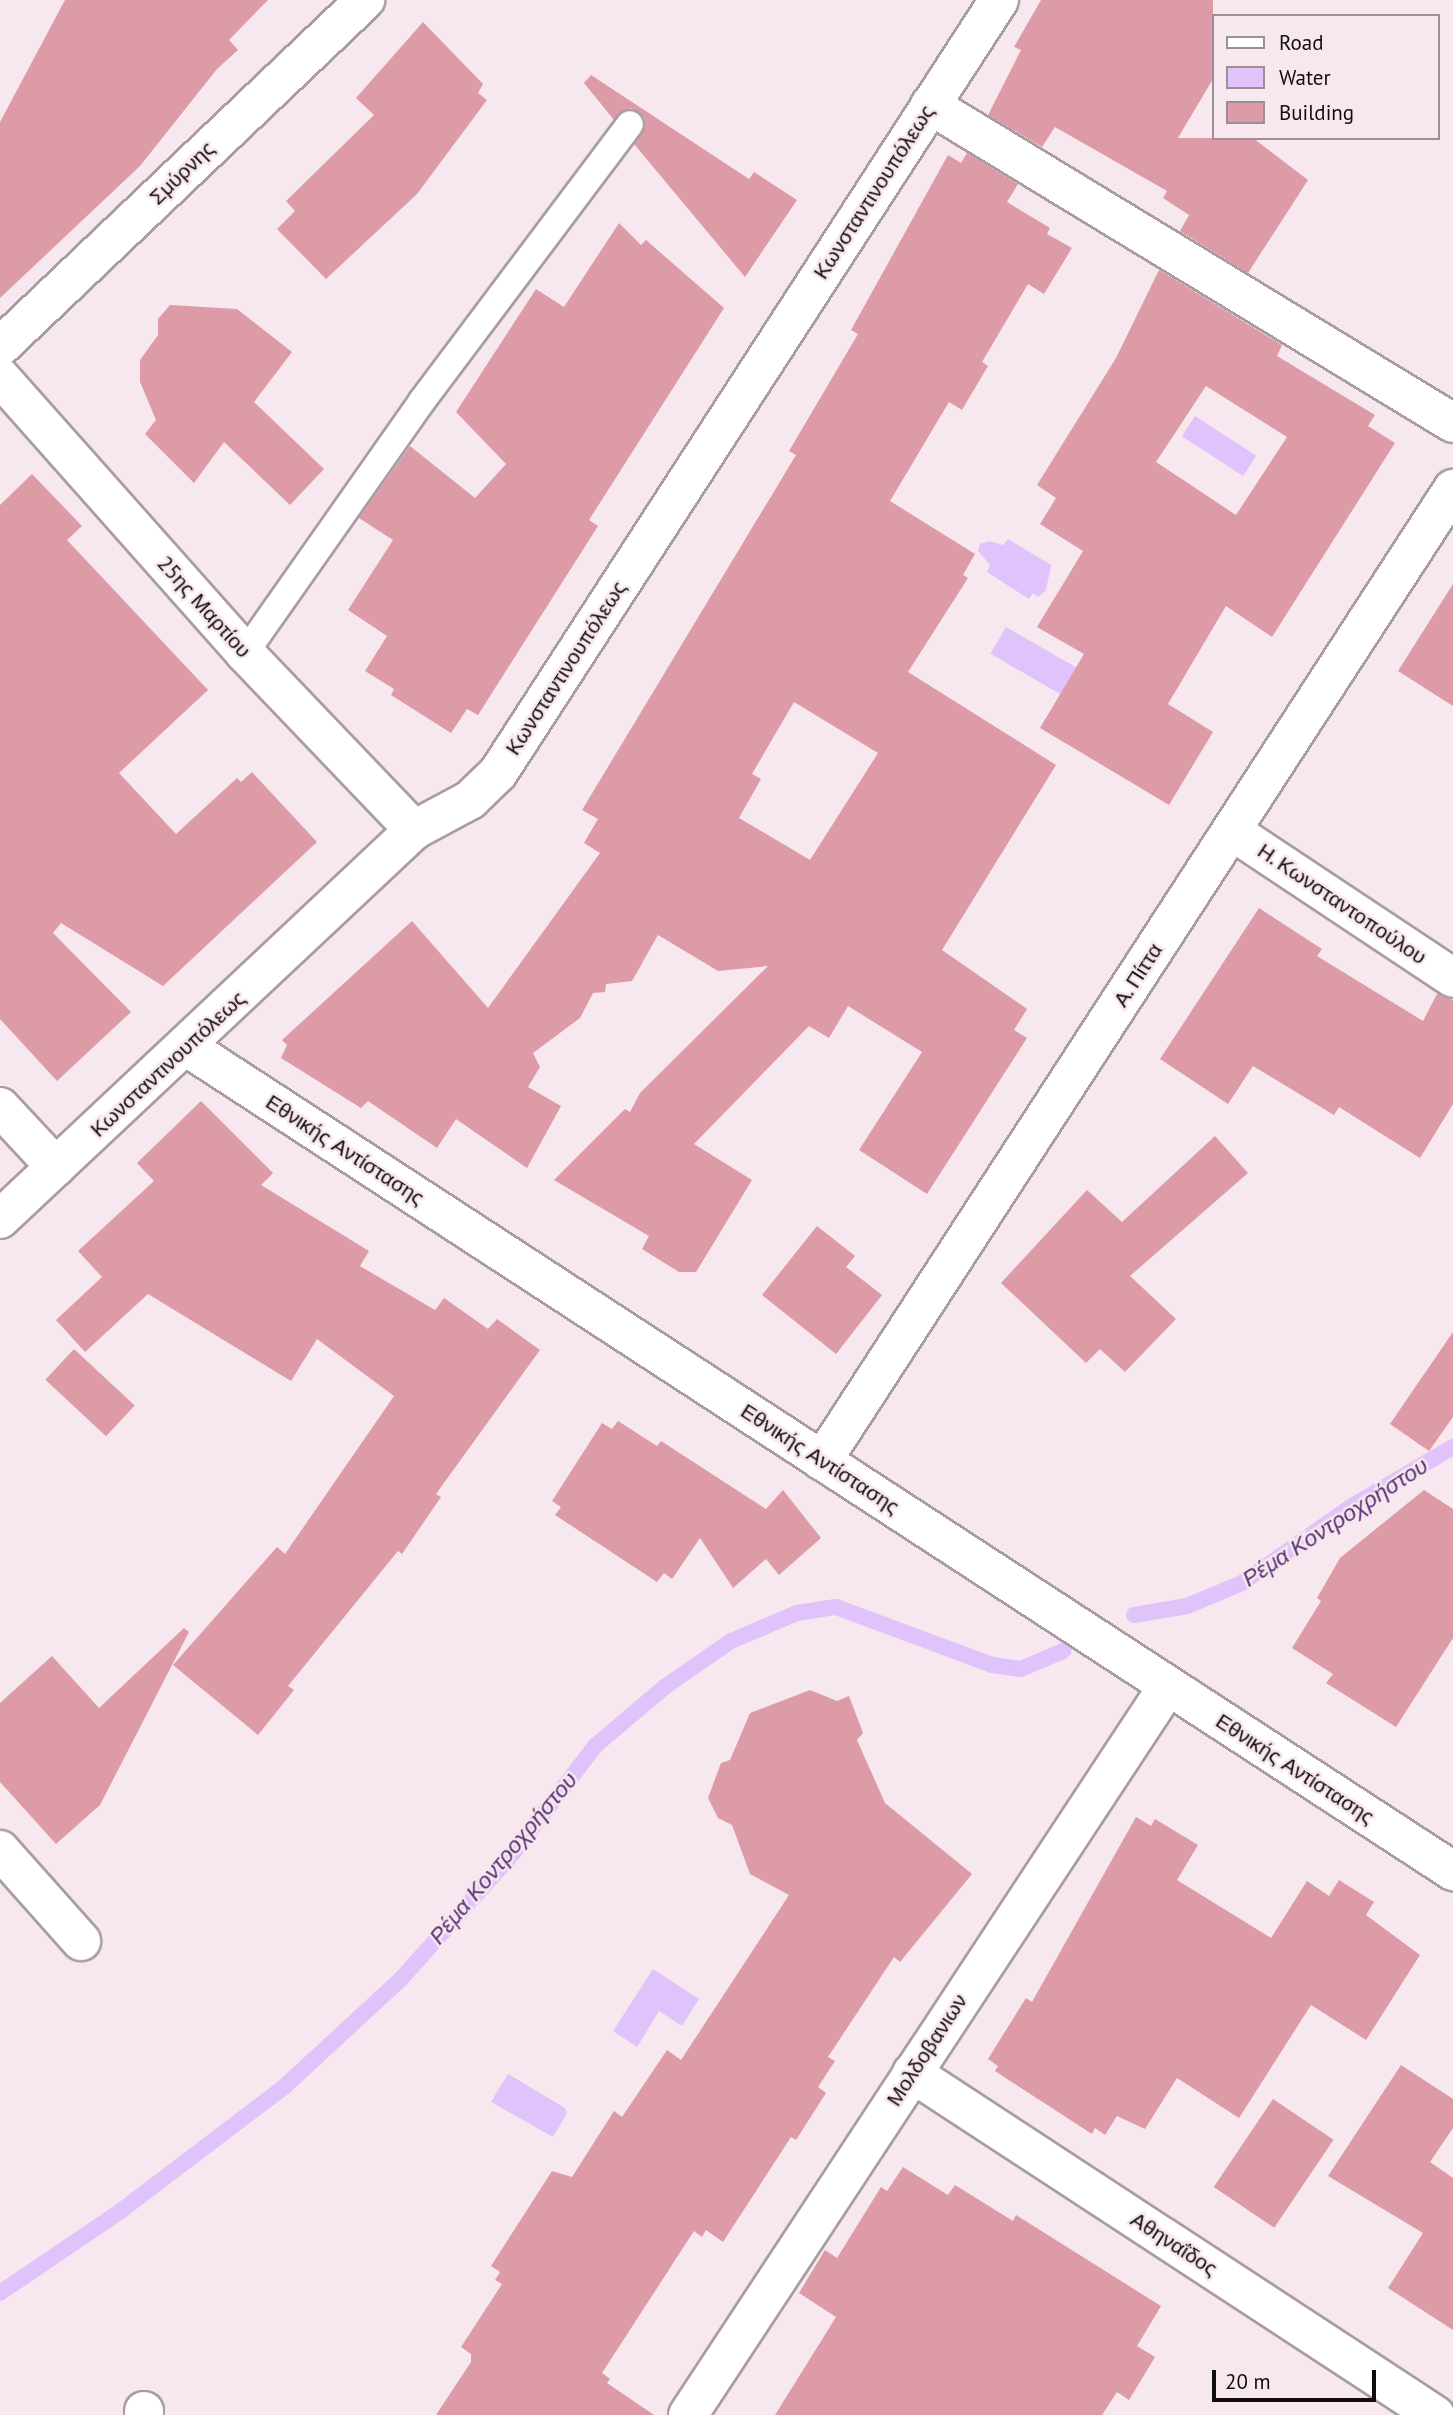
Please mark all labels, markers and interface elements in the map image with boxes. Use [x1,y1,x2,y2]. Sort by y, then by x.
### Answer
legend [1212,14,1439,140]
text: Road [1279,29,1323,56]
text: Water [1279,64,1331,91]
text: Building [1279,99,1354,126]
street label: Κωνσταντινουπόλεως [808,100,940,284]
street label: Σμύρνης [144,136,220,210]
street label: 25ης Μαρτίου [152,551,256,663]
street label: Κωνσταντινουπόλεως [500,576,632,760]
street label: Η. Κωνσταντοπούλου [1252,838,1432,970]
street label: Α. Πίττα [1108,938,1168,1012]
street label: Κωνσταντινουπόλεως [85,986,251,1142]
street label: Εθνικής Αντίστασης [261,1089,429,1211]
street label: Εθνικής Αντίστασης [736,1398,904,1520]
water label: Ρέμα Κοντροχρήστου [1237,1452,1433,1592]
street label: Εθνικής Αντίστασης [1211,1708,1379,1830]
water label: Ρέμα Κοντροχρήστου [423,1766,583,1950]
street label: Μολδοβανιων [881,1989,973,2111]
street label: Αθηναΐδος [1126,2207,1222,2281]
scale bar [1215,2356,1380,2400]
text: 20 m [1225,2368,1271,2395]

